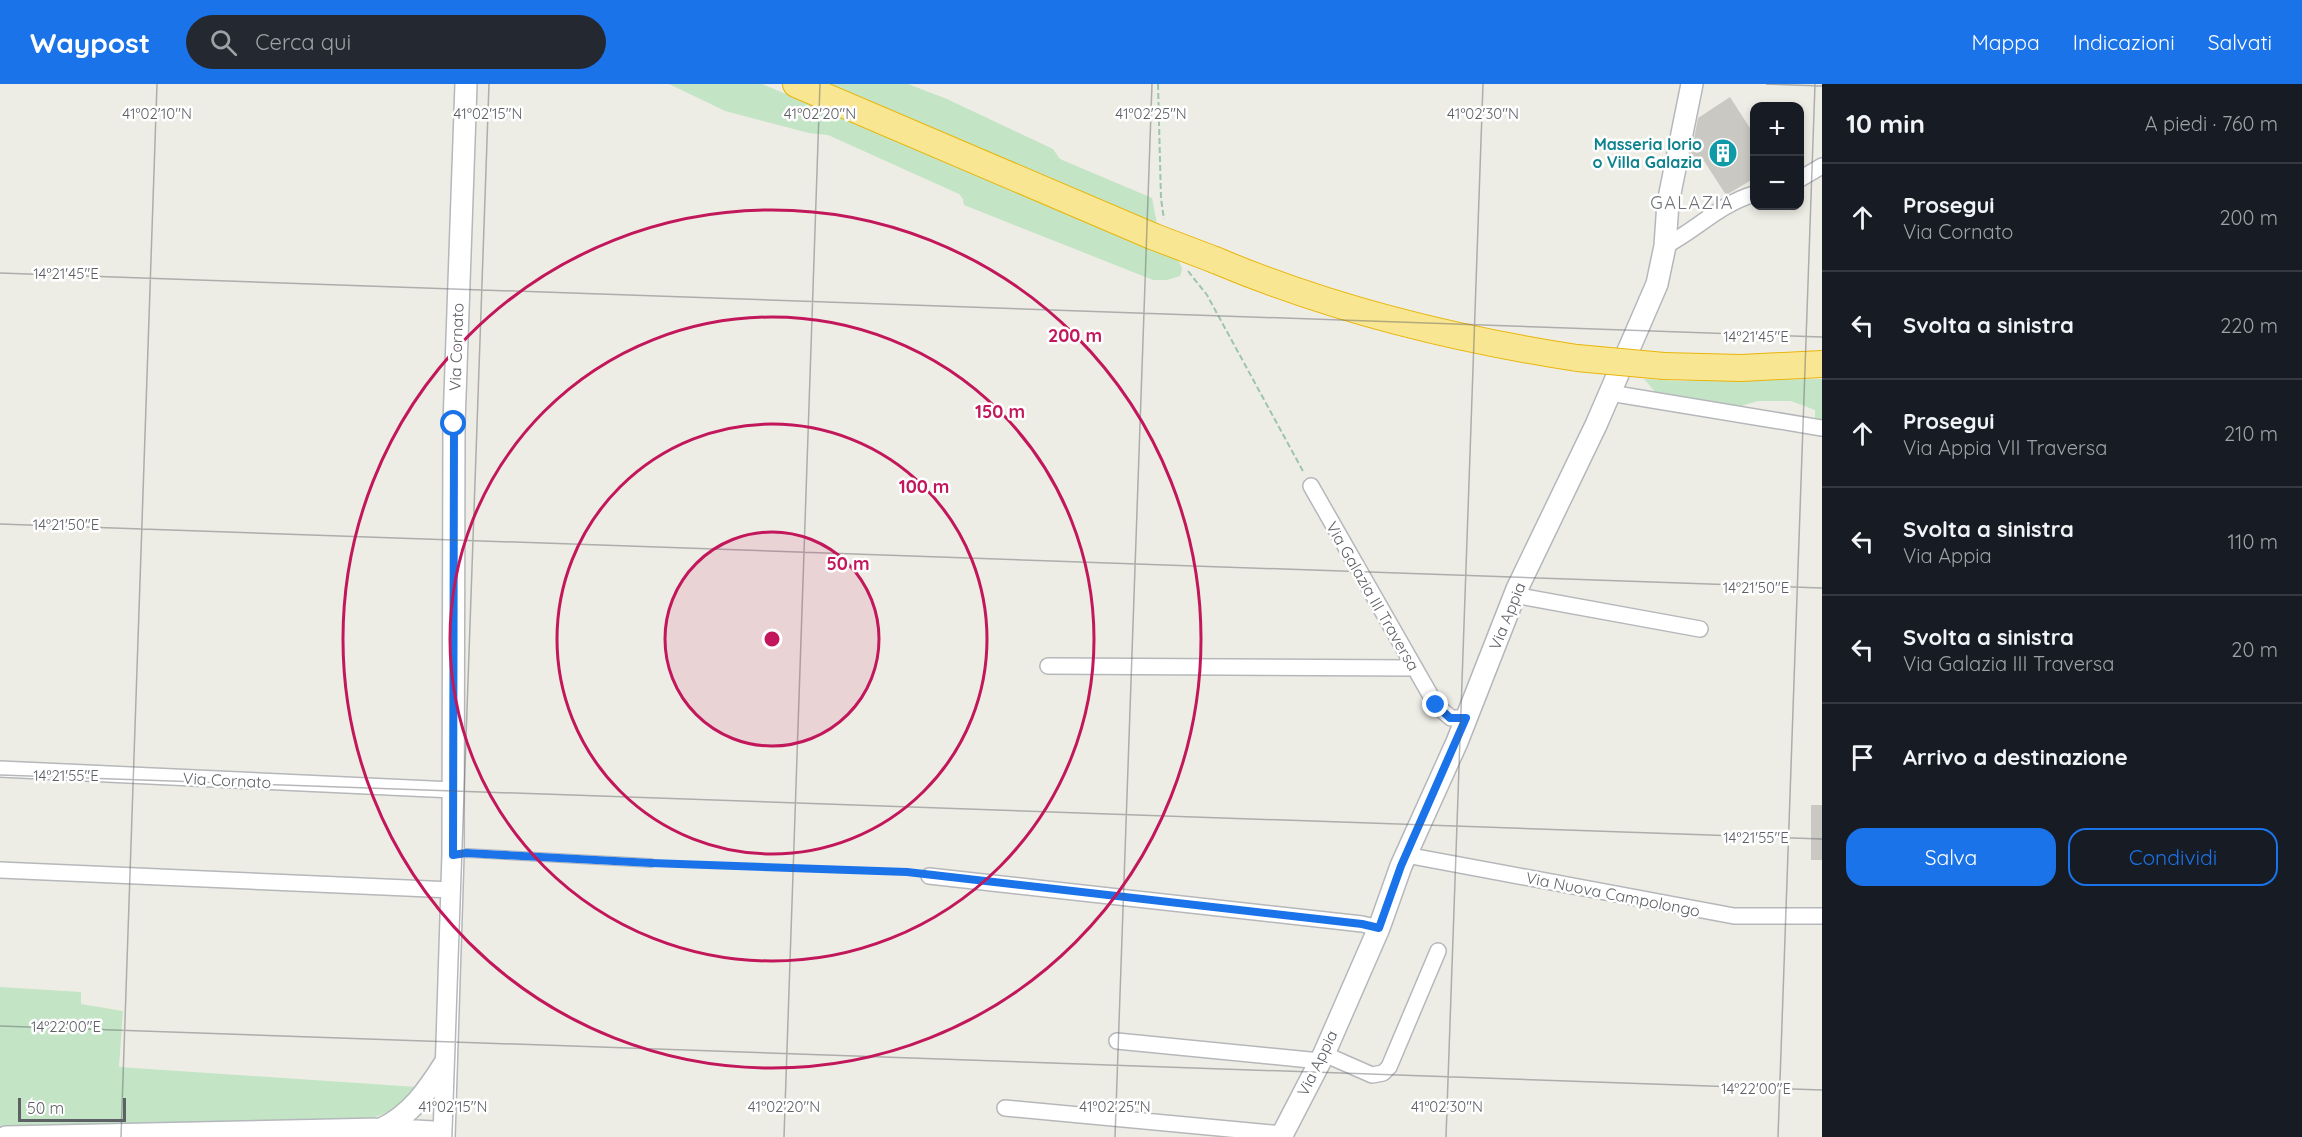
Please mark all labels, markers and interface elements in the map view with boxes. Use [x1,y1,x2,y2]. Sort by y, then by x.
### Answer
search box [186,15,606,69]
text: Waypost [30,25,150,60]
icon: search [207,26,240,59]
text: Cerca qui [255,28,351,56]
text: Mappa [1971,29,2040,55]
text: Indicazioni [2073,29,2175,55]
text: Salvati [2208,29,2272,55]
map controls [1750,102,1804,210]
button: + [1750,102,1804,156]
text: 41°02'10"N [122,104,192,123]
text: 41°02'15"N [454,104,522,123]
text: 41°02'20"N [784,104,856,123]
text: 41°02'25"N [1115,104,1187,123]
text: 41°02'30"N [1447,104,1519,123]
text: 10 min [1846,107,1925,140]
text: A piedi · 760 m [2145,111,2278,136]
place label: Masseria Iorio o Villa Galazia [1592,134,1702,172]
building icon: Masseria Iorio o Villa Galazia [1707,137,1739,169]
button: − [1750,156,1804,210]
district label: GALAZIA [1650,191,1734,214]
text: Prosegui [1903,191,1995,219]
icon: ahead [1846,201,1879,234]
text: 200 m [2219,205,2278,230]
text: Via Cornato [1903,219,2013,244]
text: 14°21'45"E [33,264,99,283]
street label: Via Cornato [444,302,468,392]
icon: left [1846,309,1879,342]
text: Svolta a sinistra [1903,311,2074,339]
text: 220 m [2220,313,2278,338]
text: 200 m [1048,324,1102,347]
text: 14°21'45"E [1723,327,1789,346]
text: 150 m [975,400,1025,423]
text: Prosegui [1903,407,1995,435]
route start [440,410,466,436]
icon: ahead [1846,417,1879,450]
text: 210 m [2224,421,2278,446]
text: Via Appia VII Traversa [1903,435,2107,460]
text: 100 m [899,475,949,498]
text: 14°21'50"E [33,515,99,534]
text: Svolta a sinistra [1903,515,2074,543]
street label: Via Galazia III Traversa [1322,518,1424,674]
icon: left [1846,525,1879,558]
text: 110 m [2228,529,2278,554]
text: Via Appia [1903,543,1992,568]
text: 50 m [826,552,870,575]
text: 14°21'50"E [1723,578,1789,597]
street label: Via Appia [1484,579,1530,653]
text: Svolta a sinistra [1903,623,2074,651]
centre of rings [762,629,782,649]
icon: left [1846,633,1879,666]
text: 20 m [2231,637,2278,662]
text: Via Galazia III Traversa [1903,651,2114,676]
route end [1422,691,1448,717]
icon: arrive [1846,741,1879,774]
text: Arrivo a destinazione [1903,743,2128,771]
text: 14°21'55"E [33,766,99,785]
street label: Via Cornato [182,768,272,792]
text: 14°21'55"E [1723,828,1789,847]
button: Salva [1846,828,2056,886]
button: Condividi [2068,828,2278,886]
street label: Via Nuova Campolongo [1524,867,1702,921]
text: 14°22'00"E [31,1017,101,1036]
street label: Via Appia [1292,1027,1342,1099]
text: 14°22'00"E [1721,1079,1791,1098]
scale bar [18,1095,126,1122]
text: 41°02'15"N [419,1097,487,1116]
text: 41°02'20"N [748,1097,820,1116]
text: 41°02'25"N [1079,1097,1151,1116]
text: 41°02'30"N [1411,1097,1483,1116]
text: 50 m [27,1098,64,1118]

